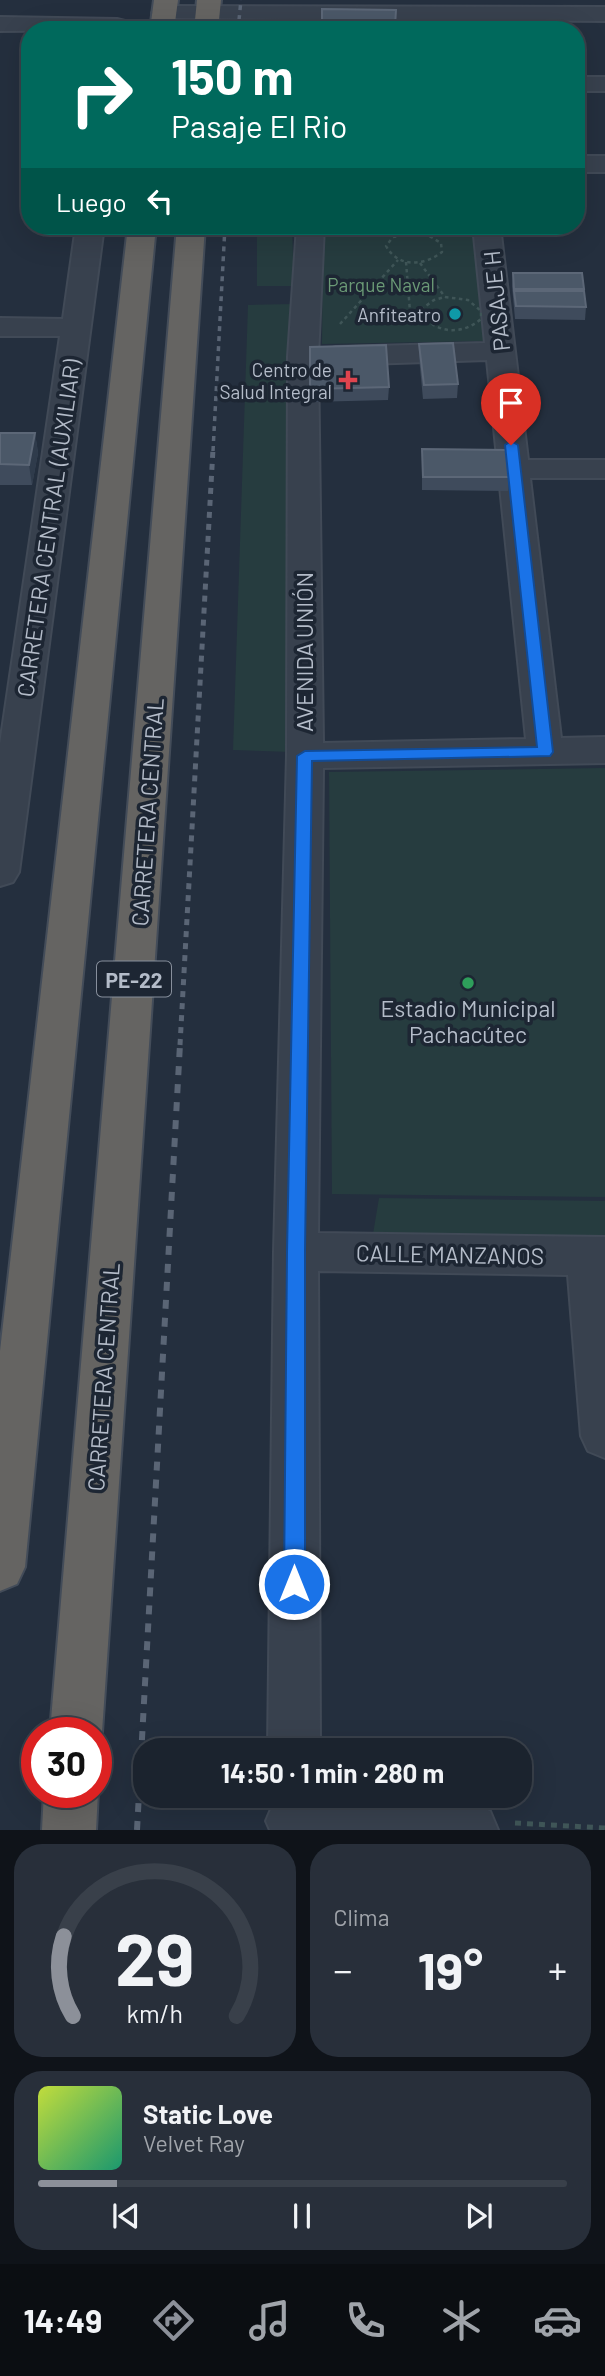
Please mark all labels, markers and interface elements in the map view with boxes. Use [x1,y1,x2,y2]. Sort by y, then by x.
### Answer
text: 150 m [171,46,293,105]
icon: right [56,49,147,140]
text: Pasaje El Rio [171,106,348,144]
icon: left [141,182,179,220]
text: Luego [56,186,127,217]
street label: PASAJE H [477,249,515,353]
park label: Parque Naval [327,273,435,296]
place label: Anfiteatro [357,303,441,326]
marker: Anfiteatro [447,306,463,322]
street label: CARRETERA CENTRAL (AUXILIAR) [10,356,86,699]
place label: Centro de Salud Integral [219,358,332,403]
marker: Centro de Salud Integral [338,370,358,390]
pin [481,373,541,445]
icon: arrive [492,384,530,422]
street label: AVENIDA UNIÓN [290,572,318,732]
street label: CARRETERA CENTRAL [125,697,169,927]
road number: PE-22 [97,962,171,996]
marker: Estadio Municipal Pachacútec [460,975,476,991]
place label: Estadio Municipal Pachacútec [380,994,556,1048]
street label: CALLE MANZANOS [356,1238,544,1270]
street label: CARRETERA CENTRAL [81,1262,125,1492]
position arrow [257,1547,331,1621]
speed limit sign: 30 [21,1717,112,1808]
text: 14:50 · 1 min · 280 m [221,1757,444,1788]
text: Clima [334,1903,389,1931]
text: 29 [115,1914,194,2002]
text: 19° [417,1938,483,2000]
text: − [334,1946,353,1992]
text: + [548,1946,567,1992]
text: km/h [126,1998,183,2028]
text: Static Love [143,2098,273,2129]
text: Velvet Ray [143,2129,245,2157]
icon: previous [107,2197,145,2235]
icon: pause [283,2197,321,2235]
icon: next [460,2197,498,2235]
icon: directions [149,2296,198,2345]
icon: music [245,2296,294,2345]
icon: phone [341,2296,390,2345]
icon: climate [437,2296,486,2345]
icon: car [533,2296,582,2345]
text: 14:49 [23,2301,102,2339]

